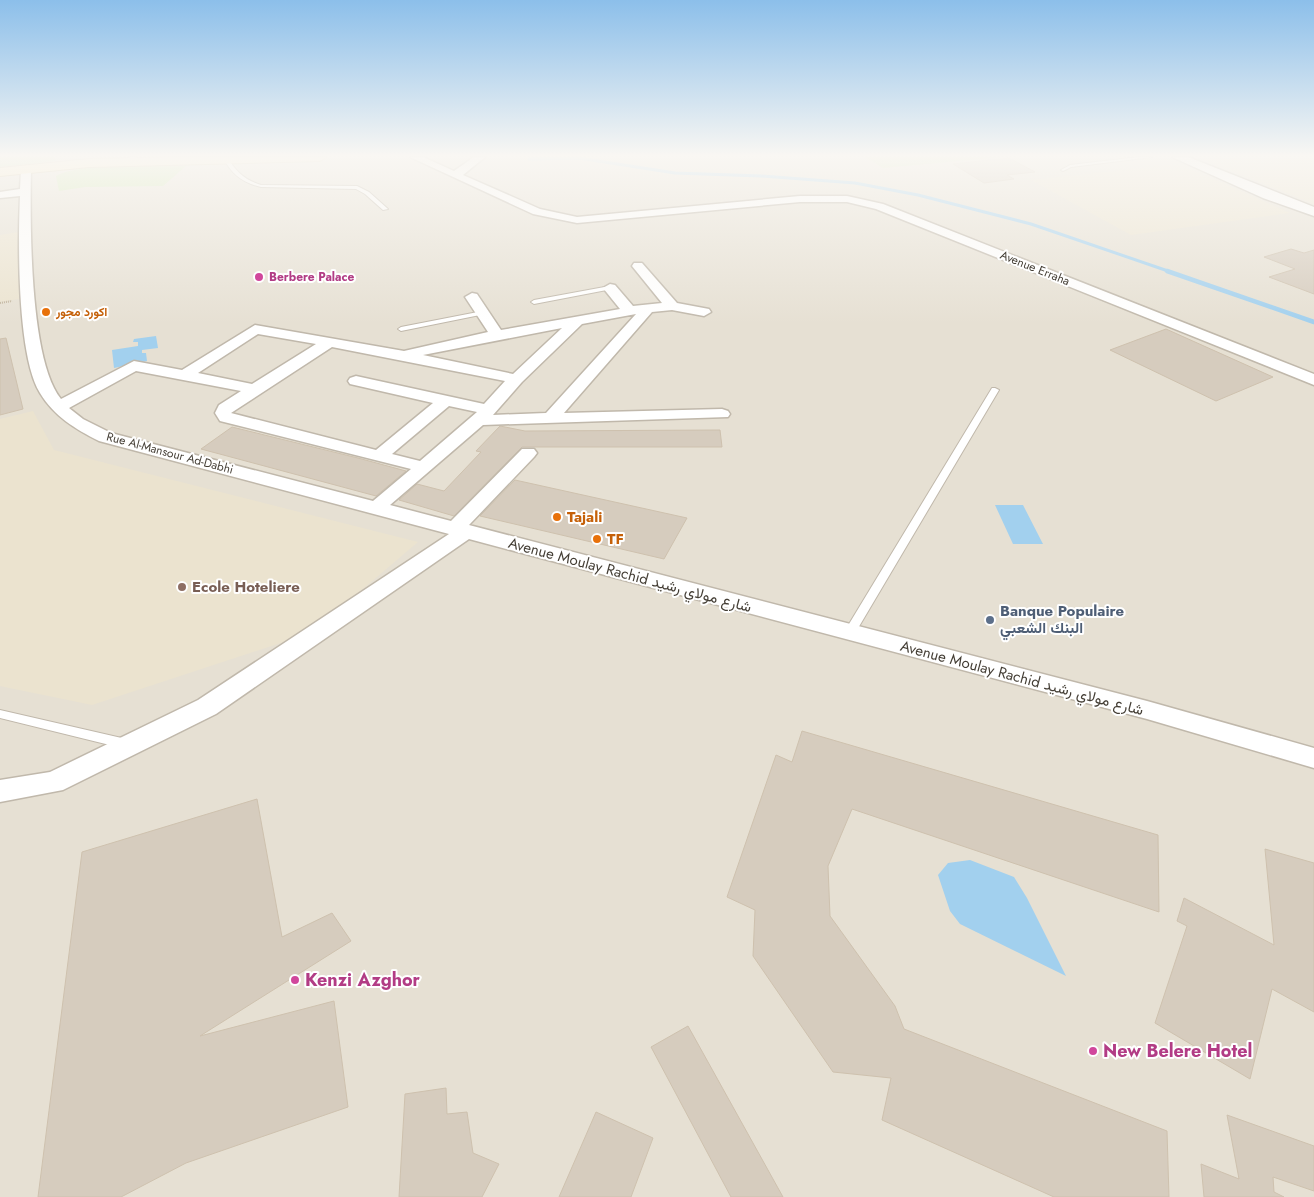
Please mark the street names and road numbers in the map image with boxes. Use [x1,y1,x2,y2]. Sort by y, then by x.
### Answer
street label: Avenue Erraha [997,246,1073,290]
street label: Rue Al-Mansour Ad-Dabhi [105,427,235,479]
street label: Avenue Moulay Rachid شارع مولاي رشيد [505,532,754,620]
street label: Avenue Moulay Rachid شارع مولاي رشيد [897,635,1146,723]

